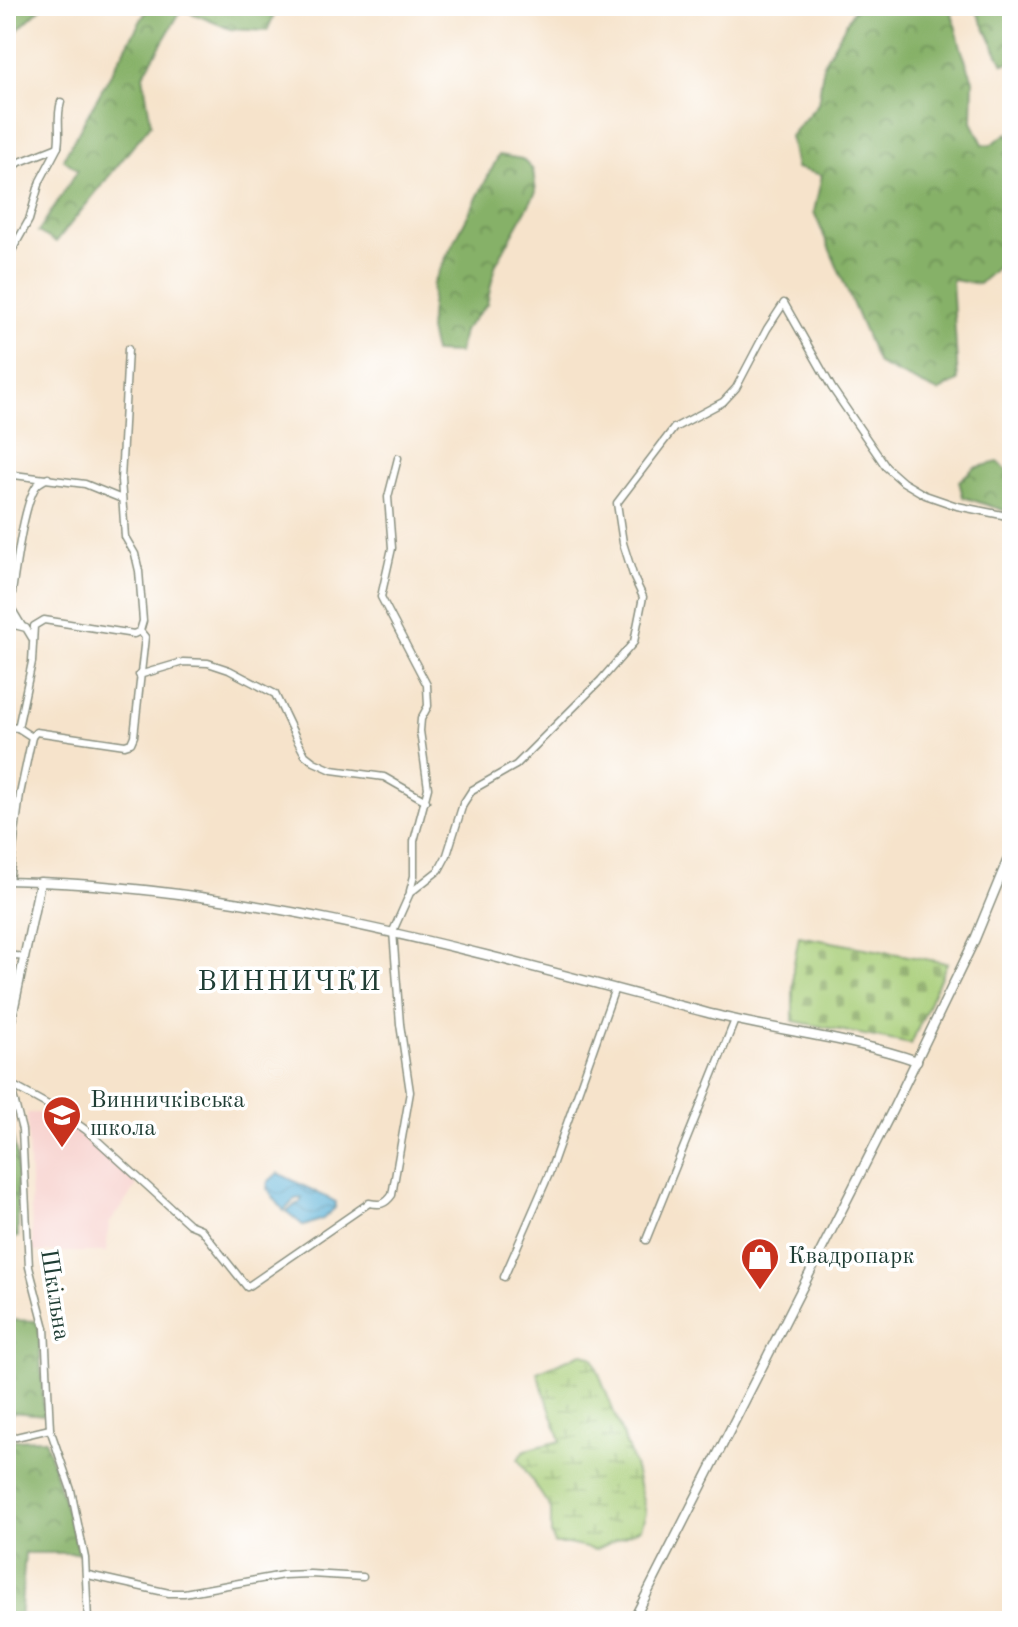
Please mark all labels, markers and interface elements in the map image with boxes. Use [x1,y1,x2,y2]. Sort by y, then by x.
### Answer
district label: ВИННИЧКИ [197,969,383,997]
place label: Винничківська школа [90,1089,245,1141]
school or university icon: Винничківська школа [41,1094,83,1149]
shop icon: Квадропарк [739,1236,781,1291]
place label: Квадропарк [788,1245,914,1269]
street label: Шкільна [35,1248,73,1342]

